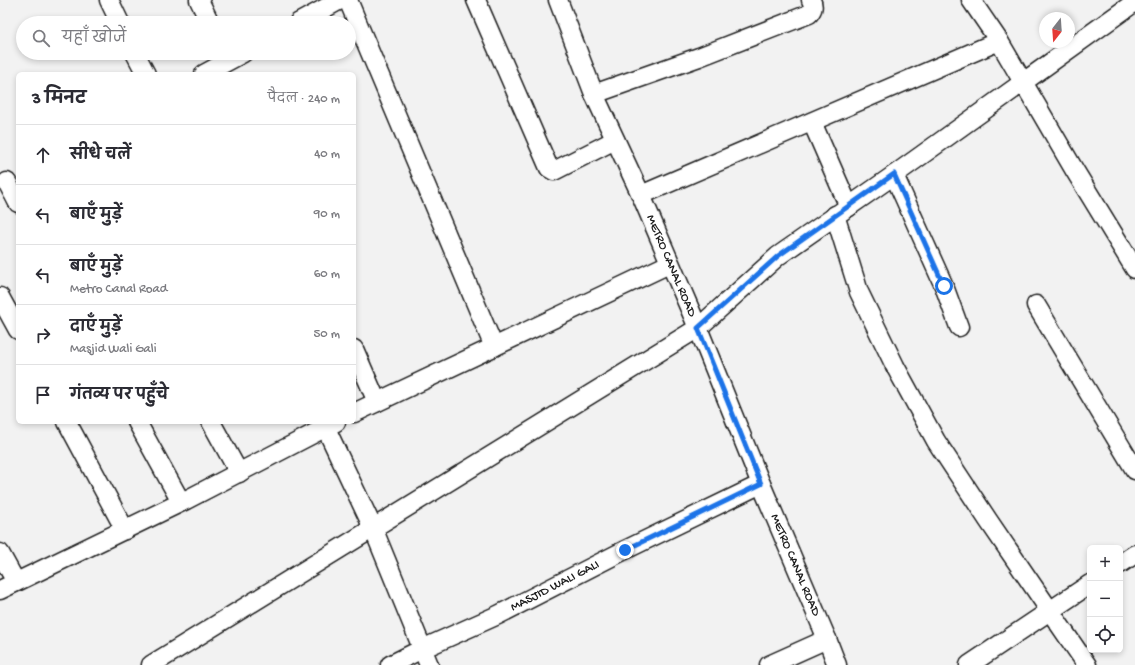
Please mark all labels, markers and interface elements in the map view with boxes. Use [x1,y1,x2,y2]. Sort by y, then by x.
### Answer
north arrow [1039,12,1075,48]
search box [16,16,356,60]
icon: search [30,27,52,49]
text: यहाँ खोजें [62,30,126,48]
text: 3 मिनट [32,90,86,110]
text: पैदल · 240 m [267,92,340,107]
icon: ahead [32,144,54,166]
text: सीधे चलें [70,147,131,165]
text: 40 m [314,147,340,162]
icon: left [32,204,54,226]
text: बाएँ मुड़ें [70,207,122,225]
text: 90 m [314,207,340,222]
street label: METRO CANAL ROAD [643,212,700,319]
text: बाएँ मुड़ें [70,259,122,277]
icon: left [32,264,54,286]
text: 60 m [314,267,340,282]
route start [935,277,953,295]
text: Metro Canal Road [70,282,167,297]
text: दाएँ मुड़ें [70,319,122,337]
icon: right [32,324,54,346]
text: 50 m [313,327,340,342]
text: Masjid Wali Gali [70,342,156,357]
icon: arrive [32,384,54,406]
text: गंतव्य पर पहुँचे [70,387,168,405]
street label: METRO CANAL ROAD [767,512,824,619]
route end [616,541,634,559]
map controls [1087,545,1123,653]
button: + [1087,545,1123,581]
street label: MASJID WALI GALI [508,557,602,615]
button: − [1087,581,1123,617]
button: locate [1087,617,1123,653]

